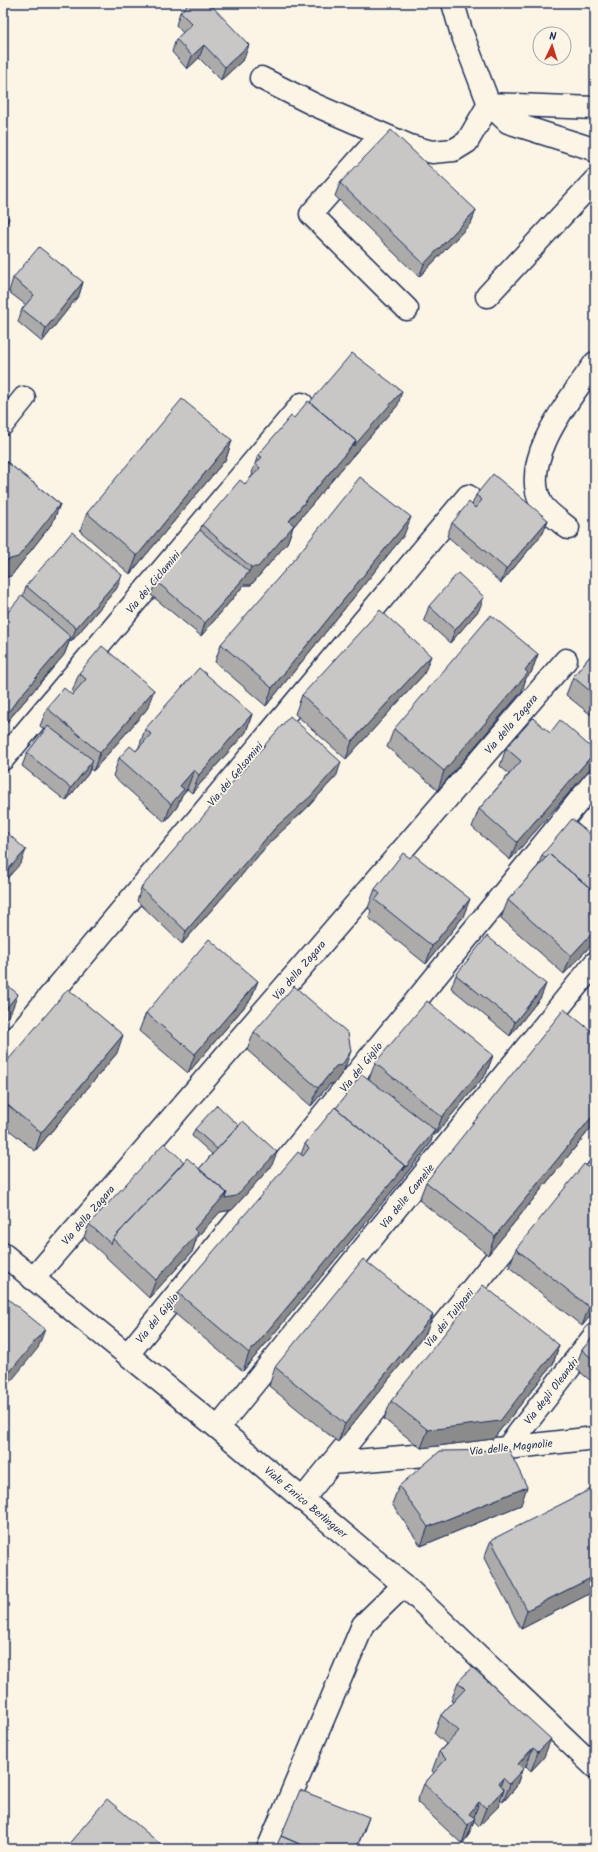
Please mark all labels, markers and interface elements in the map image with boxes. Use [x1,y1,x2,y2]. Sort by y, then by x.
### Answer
north arrow [532,26,572,66]
text: N [549,28,557,46]
street label: Via dei Ciclamini [122,547,186,618]
street label: Via della Zagara [480,691,543,759]
street label: Via dei Gelsomini [203,738,268,811]
street label: Via della Zagara [268,937,331,1005]
street label: Via del Giglio [336,1038,388,1097]
street label: Via delle Camelie [376,1160,440,1233]
street label: Via della Zagara [57,1182,120,1250]
street label: Via dei Tulipani [420,1285,479,1352]
street label: Via del Giglio [132,1289,184,1348]
street label: Via degli Oleandri [520,1354,584,1429]
street label: Via delle Magnolie [469,1435,554,1461]
street label: Viale Enrico Berlinguer [260,1462,352,1544]

